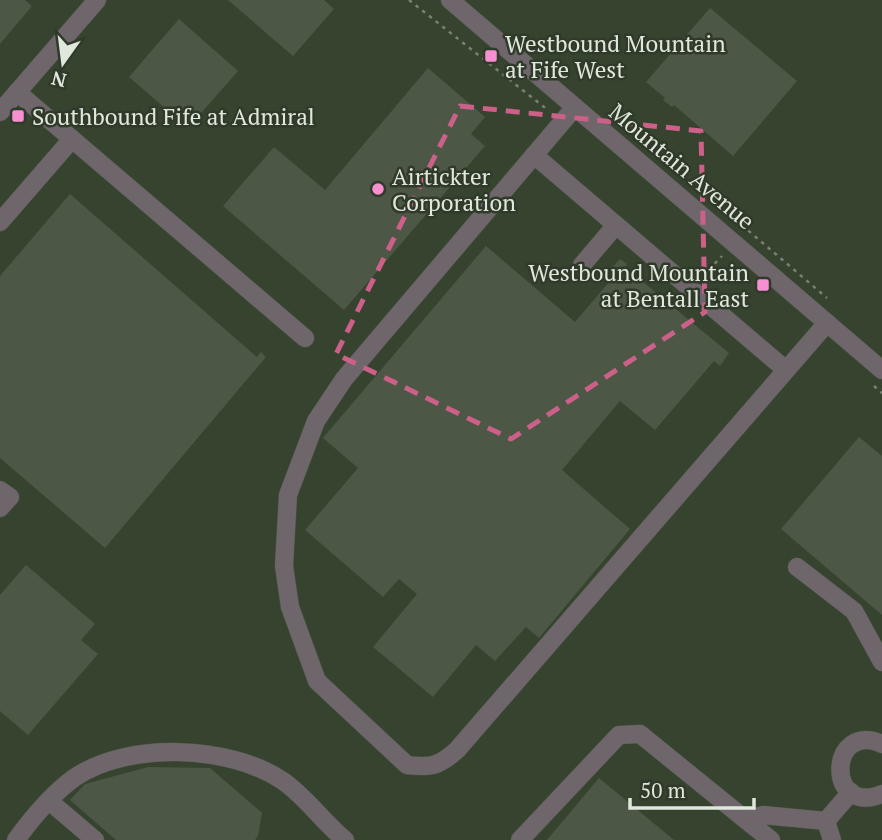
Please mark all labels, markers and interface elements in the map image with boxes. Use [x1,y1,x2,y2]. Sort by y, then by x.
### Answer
north arrow [28,28,98,98]
place label: Westbound Mountain at Fife West [505,28,726,85]
marker: Westbound Mountain at Fife West [483,48,499,64]
text: N [48,66,69,94]
street label: Mountain Avenue [603,96,761,236]
place label: Southbound Fife at Admiral [32,101,315,132]
marker: Southbound Fife at Admiral [10,108,26,124]
place label: Airtickter Corporation [392,161,516,218]
marker: Airtickter Corporation [370,181,386,197]
place label: Westbound Mountain at Bentall East [528,257,749,314]
marker: Westbound Mountain at Bentall East [755,277,771,293]
scale bar [630,766,754,810]
text: 50 m [640,776,686,804]

